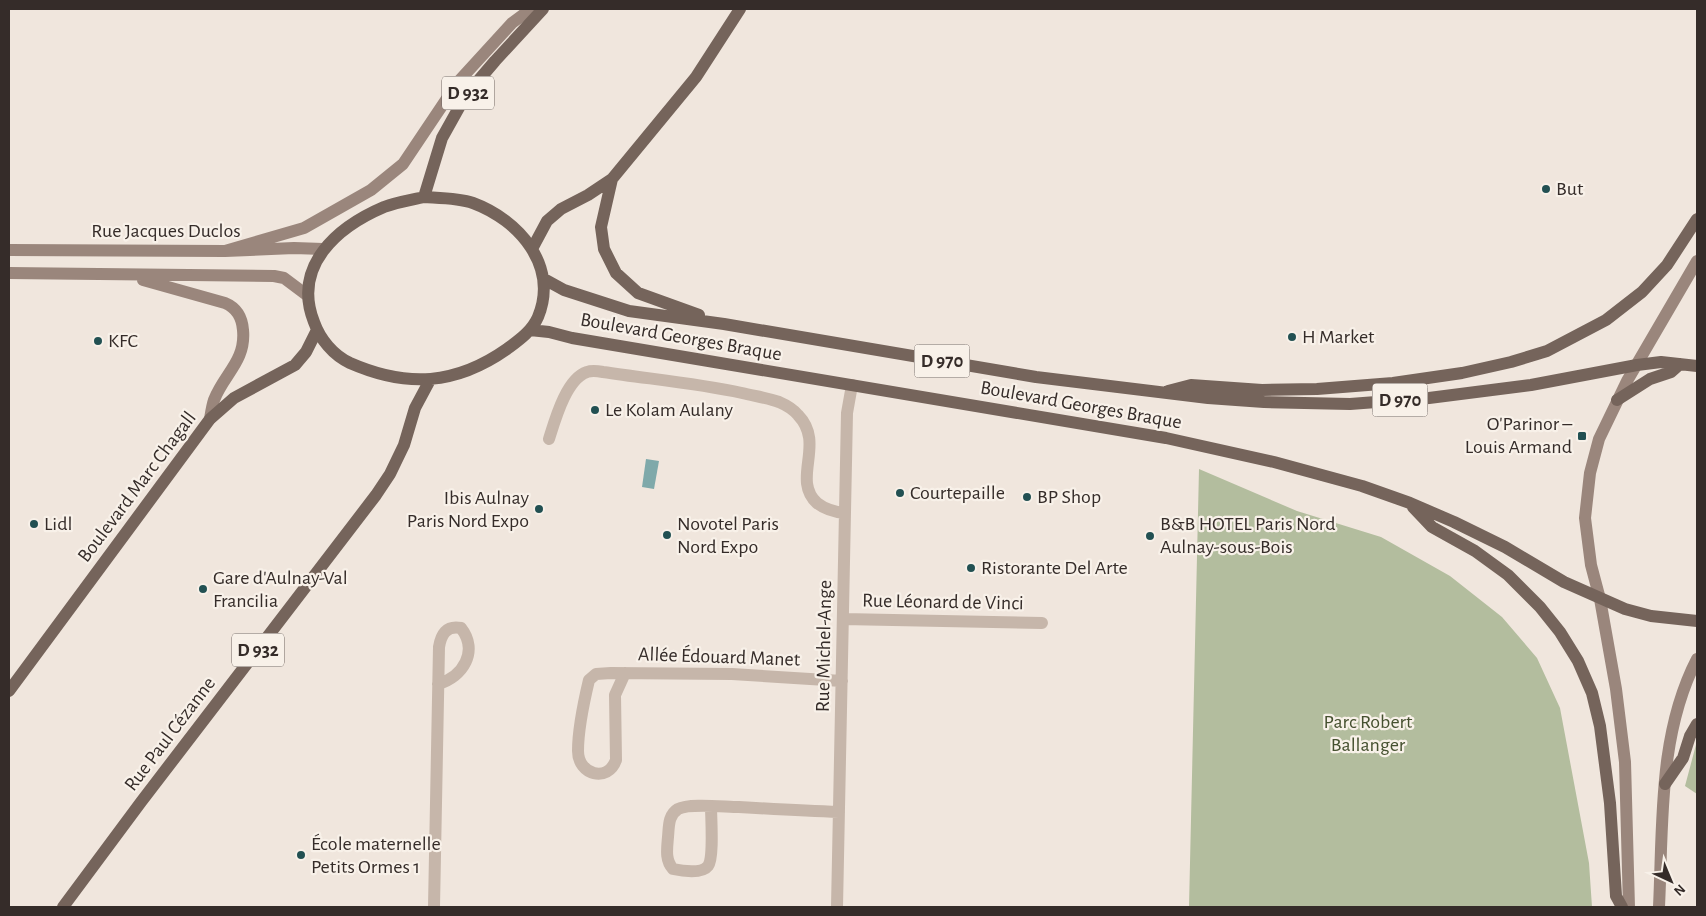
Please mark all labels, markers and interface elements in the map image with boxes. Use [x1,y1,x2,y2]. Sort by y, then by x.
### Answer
road number: D 932 [442,76,494,110]
place label: But [1556,179,1584,199]
marker: But [1540,183,1552,195]
street label: Rue Jacques Duclos [91,221,241,241]
street label: Boulevard Georges Braque [579,309,783,365]
place label: H Market [1302,327,1375,347]
place label: KFC [108,331,138,351]
marker: H Market [1286,331,1298,343]
marker: KFC [92,335,104,347]
road number: D 970 [914,344,970,378]
street label: Boulevard Georges Braque [979,377,1183,433]
road number: D 970 [1372,384,1428,416]
place label: Le Kolam Aulany [605,400,733,420]
marker: Le Kolam Aulany [589,404,601,416]
street label: Boulevard Marc Chagall [74,408,200,566]
place label: O'Parinor – Louis Armand [1465,414,1572,457]
marker: O'Parinor – Louis Armand [1576,430,1588,442]
place label: Courtepaille [910,483,1005,503]
marker: Courtepaille [894,487,906,499]
place label: BP Shop [1037,487,1101,507]
place label: Ibis Aulnay Paris Nord Expo [407,488,529,531]
marker: BP Shop [1021,491,1033,503]
marker: Ibis Aulnay Paris Nord Expo [533,503,545,515]
place label: Lidl [44,514,72,534]
place label: Novotel Paris Nord Expo [677,514,779,557]
place label: B&B HOTEL Paris Nord Aulnay-sous-Bois [1160,514,1336,557]
marker: Lidl [28,518,40,530]
marker: Novotel Paris Nord Expo [661,529,673,541]
marker: B&B HOTEL Paris Nord Aulnay-sous-Bois [1144,530,1156,542]
place label: Ristorante Del Arte [981,558,1128,578]
marker: Ristorante Del Arte [965,562,977,574]
place label: Gare d'Aulnay-Val Francilia [213,568,348,611]
street label: Rue Michel-Ange [813,580,835,712]
marker: Gare d'Aulnay-Val Francilia [197,583,209,595]
street label: Rue Léonard de Vinci [862,591,1024,613]
road number: D 932 [232,634,284,666]
street label: Allée Édouard Manet [638,643,801,670]
street label: Rue Paul Cézanne [121,673,219,795]
park label: Parc Robert Ballanger [1324,712,1413,755]
place label: École maternelle Petits Ormes 1 [311,833,441,877]
marker: École maternelle Petits Ormes 1 [295,849,307,861]
north arrow [1646,856,1696,906]
text: N [1671,881,1688,898]

